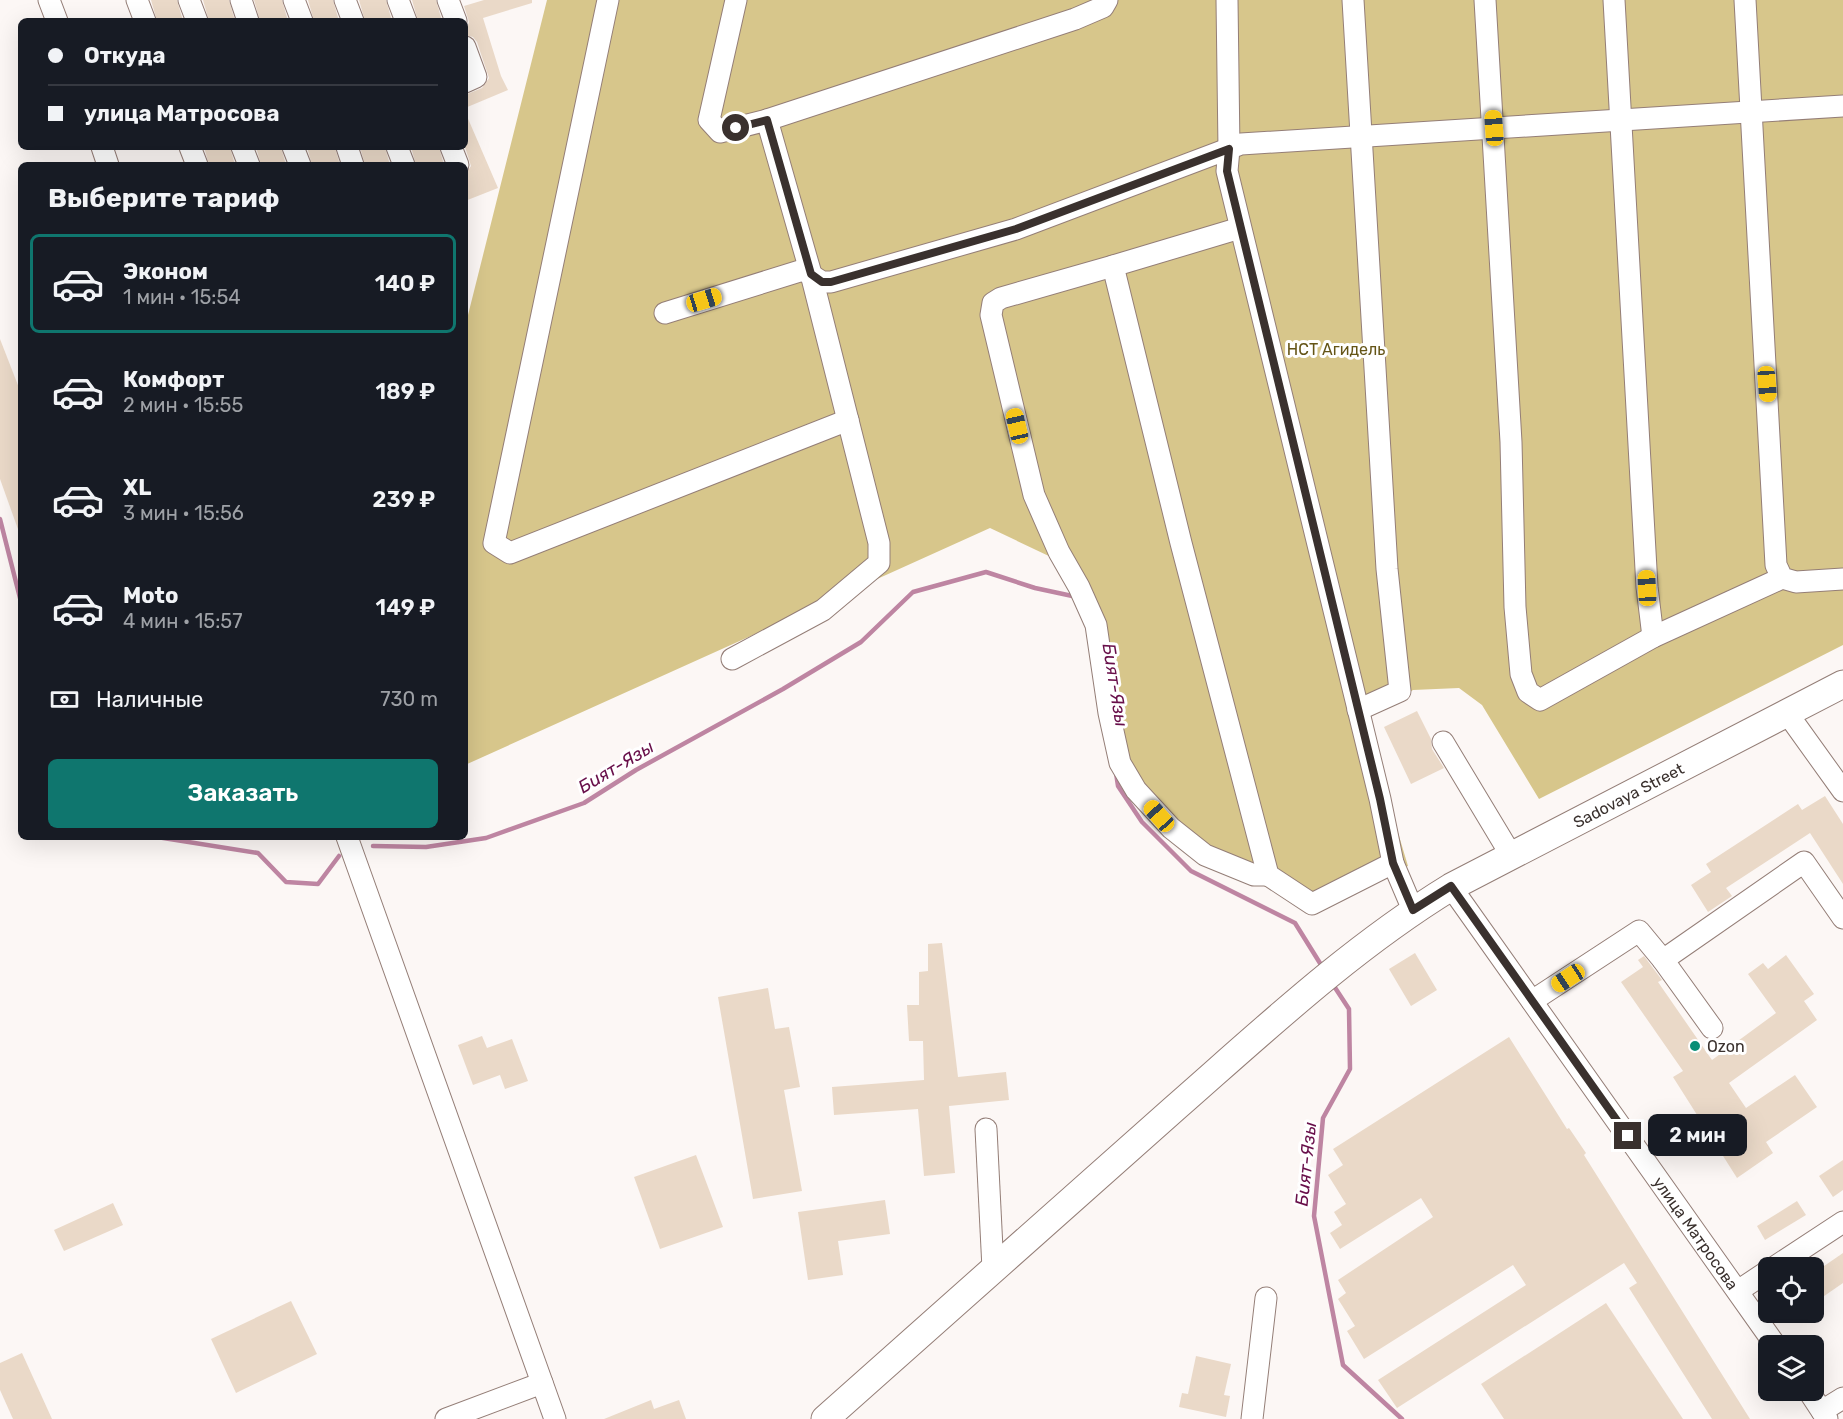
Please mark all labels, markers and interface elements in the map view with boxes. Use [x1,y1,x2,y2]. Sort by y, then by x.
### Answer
text: Откуда [84,42,166,69]
text: улица Матросова [84,100,279,127]
car [1484,109,1504,147]
route start [722,114,749,141]
text: Выберите тариф [48,182,279,214]
icon: car [51,257,105,311]
text: Эконом [123,258,208,285]
text: 140 ₽ [375,270,435,297]
text: 1 мин · 15:54 [123,285,241,309]
car [684,286,724,314]
park label: НСТ Агидель [1287,340,1385,359]
icon: car [51,365,105,419]
car [1757,365,1777,403]
text: Комфорт [123,366,224,393]
text: 189 ₽ [376,378,435,405]
text: 2 мин · 15:55 [123,393,243,417]
car [1004,406,1030,446]
icon: car [51,473,105,527]
text: XL [123,474,151,501]
text: 239 ₽ [373,486,435,513]
text: 3 мин · 15:56 [123,501,244,525]
car [1637,570,1657,606]
icon: car [51,581,105,635]
text: Moto [123,582,178,609]
text: 149 ₽ [376,594,435,621]
text: 4 мин · 15:57 [123,609,242,633]
water label: Бият-Язы [1098,642,1132,728]
icon: cash [48,683,81,716]
text: Наличные [96,686,203,713]
text: 730 m [380,687,438,711]
water label: Бият-Язы [574,736,658,798]
button: Заказать [48,759,438,828]
street label: Sadovaya Street [1570,759,1687,832]
car [1140,797,1178,835]
car [1548,961,1588,995]
place label: Ozon [1707,1037,1745,1056]
marker: Ozon [1688,1039,1702,1053]
callout: 2 мин [1649,1115,1748,1157]
water label: Бият-Язы [1291,1121,1321,1207]
route end [1614,1122,1641,1149]
text: 2 мин [1669,1123,1726,1147]
street label: улица Матросова [1649,1173,1742,1294]
map controls [1758,1257,1824,1401]
button: locate [1758,1257,1824,1323]
button: layers [1758,1335,1824,1401]

